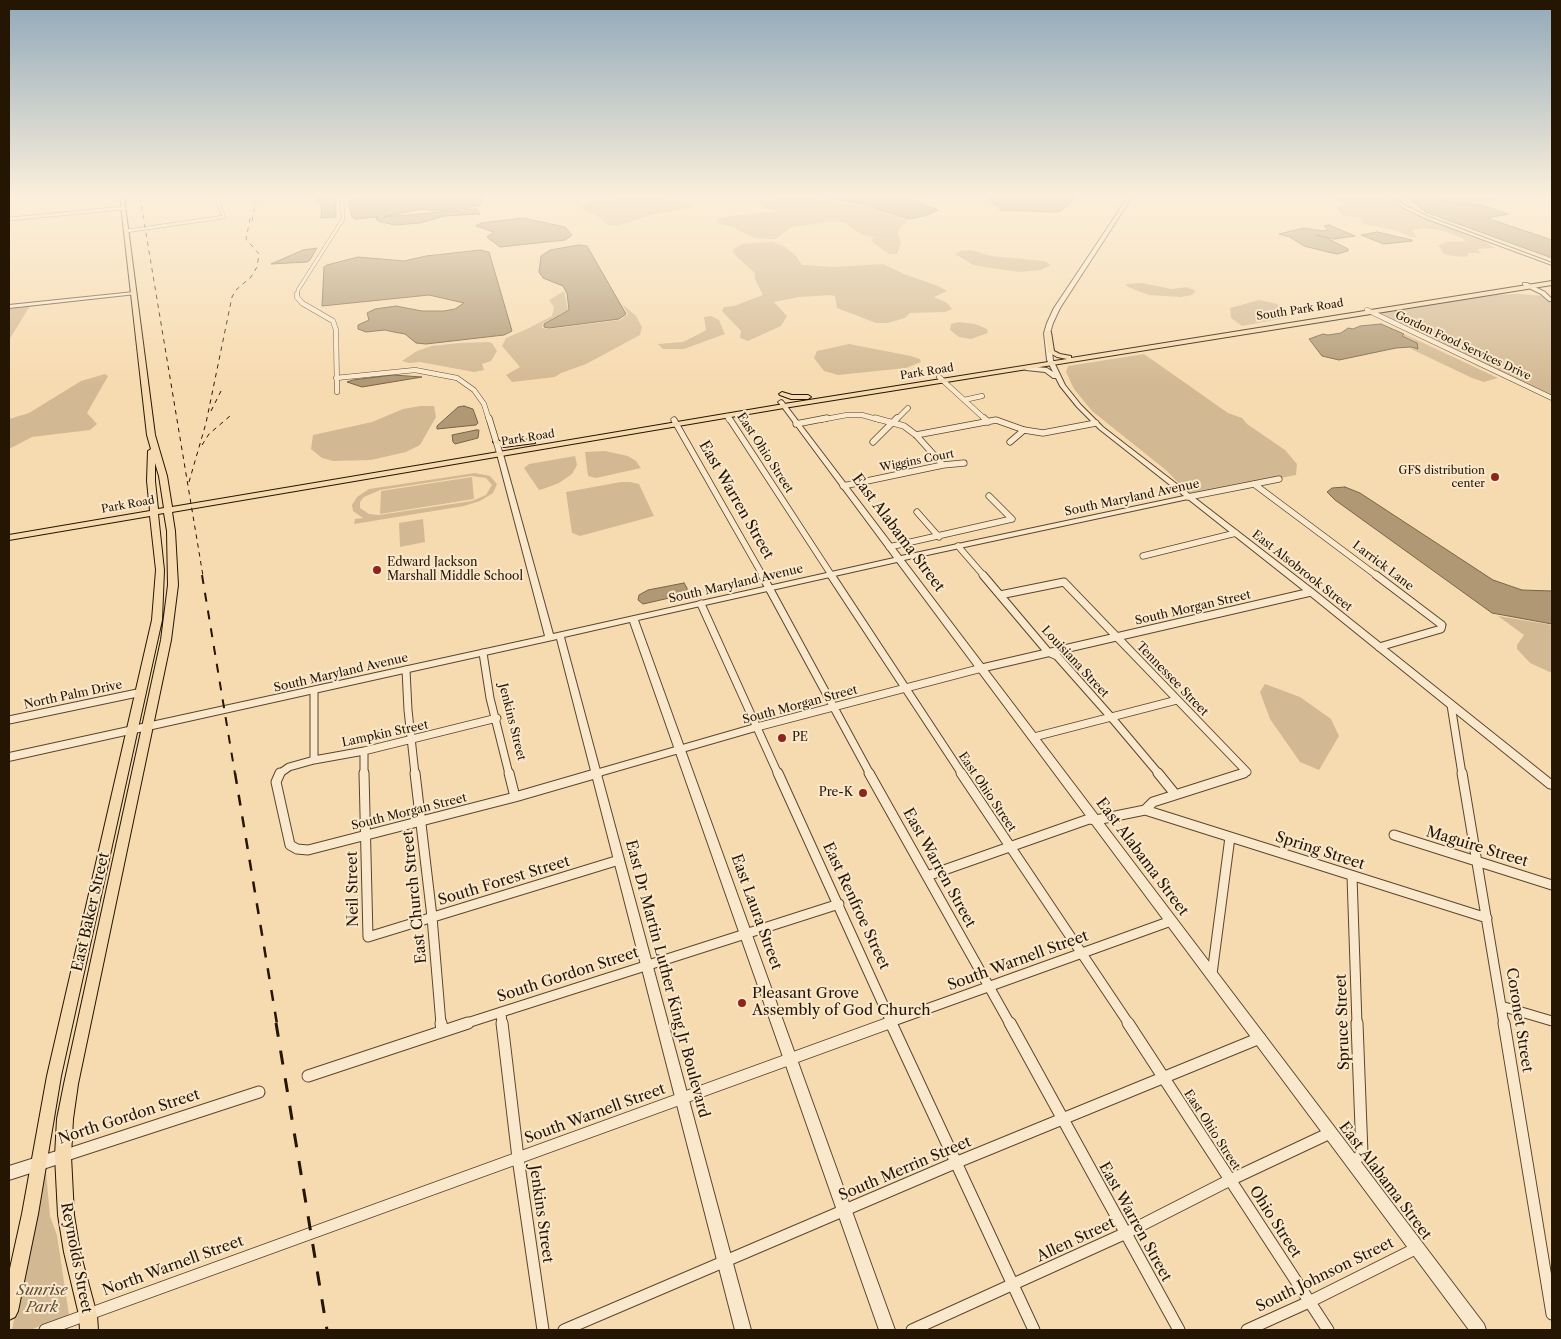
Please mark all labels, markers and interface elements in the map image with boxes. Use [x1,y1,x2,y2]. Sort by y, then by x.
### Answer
street label: South Park Road [1256,297,1344,323]
street label: Gordon Food Services Drive [1393,309,1533,383]
street label: Park Road [899,361,955,383]
street label: East Ohio Street [734,410,796,496]
street label: Park Road [500,427,556,449]
street label: East Warren Street [695,438,777,562]
street label: Wiggins Court [879,447,955,475]
place label: GFS distribution center [1399,464,1485,490]
street label: East Alabama Street [848,471,948,595]
marker: GFS distribution center [1489,471,1501,483]
street label: South Maryland Avenue [1063,477,1201,519]
street label: Park Road [100,494,156,516]
street label: East Alsobrook Street [1249,527,1355,615]
street label: Larrick Lane [1350,538,1416,594]
place label: Edward Jackson Marshall Middle School [387,556,523,584]
street label: South Maryland Avenue [667,562,805,606]
marker: Edward Jackson Marshall Middle School [371,564,383,576]
street label: South Morgan Street [1134,588,1252,628]
street label: Louisiana Street [1038,623,1112,701]
street label: Tennessee Street [1133,639,1211,719]
street label: South Maryland Avenue [272,651,410,695]
street label: North Palm Drive [23,678,123,712]
street label: Jenkins Street [495,682,529,762]
street label: South Morgan Street [741,683,859,727]
street label: Lampkin Street [340,718,430,750]
place label: PE [792,731,808,745]
marker: PE [776,732,788,744]
street label: East Ohio Street [955,750,1019,834]
place label: Pre-K [819,786,853,800]
marker: Pre-K [857,787,869,799]
street label: South Morgan Street [350,791,468,833]
street label: East Alabama Street [1092,795,1192,919]
street label: East Warren Street [899,805,979,931]
street label: Maguire Street [1424,823,1530,871]
street label: Spring Street [1273,828,1367,874]
street label: East Church Street [399,829,431,965]
street label: East Dr Martin Luther King Jr Boulevard [621,838,713,1120]
street label: East Renfroe Street [819,840,893,972]
street label: East Baker Street [69,851,113,973]
street label: Neil Street [343,851,363,927]
street label: South Forest Street [436,852,572,910]
street label: East Laura Street [727,852,785,972]
street label: South Warnell Street [945,927,1091,995]
street label: South Gordon Street [495,944,641,1006]
street label: Coronet Street [1502,966,1536,1074]
street label: Spruce Street [1332,973,1354,1071]
place label: Pleasant Grove Assembly of God Church [752,985,931,1020]
marker: Pleasant Grove Assembly of God Church [736,997,748,1009]
street label: South Warnell Street [522,1080,668,1148]
street label: North Gordon Street [56,1086,202,1148]
street label: East Ohio Street [1181,1087,1243,1173]
street label: East Alabama Street [1335,1119,1435,1243]
street label: South Merrin Street [836,1133,974,1205]
street label: East Warren Street [1095,1159,1175,1285]
street label: Jenkins Street [525,1164,557,1264]
street label: Ohio Street [1245,1183,1305,1261]
street label: Reynolds Street [56,1201,96,1315]
street label: Allen Street [1034,1214,1118,1266]
street label: North Warnell Street [100,1232,246,1300]
street label: South Johnson Street [1253,1234,1397,1316]
park label: Sunrise Park [17,1282,67,1317]

